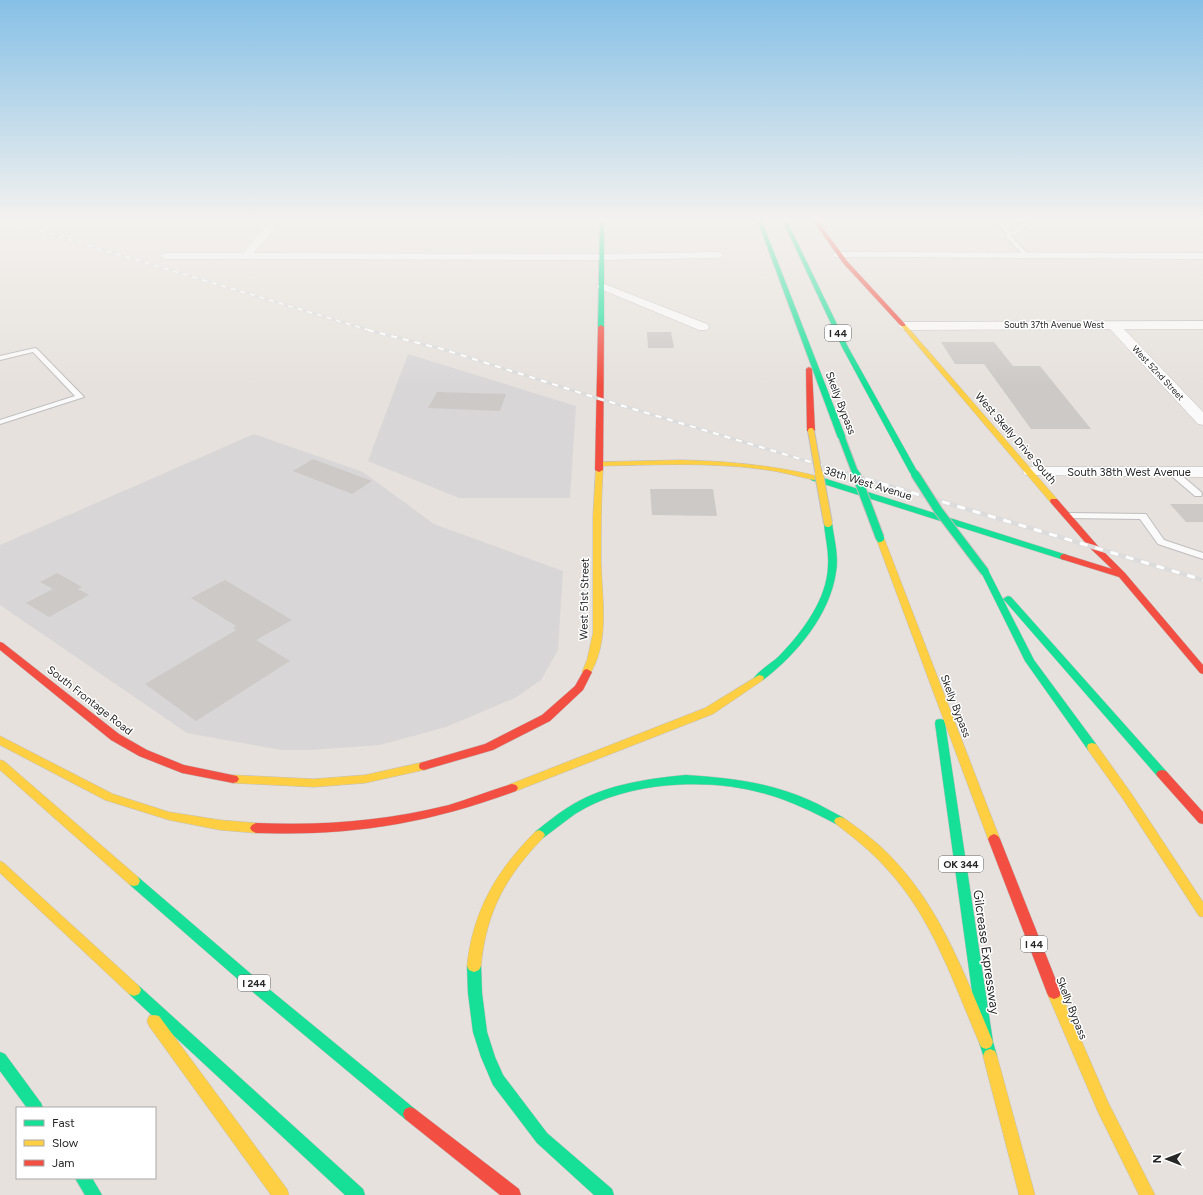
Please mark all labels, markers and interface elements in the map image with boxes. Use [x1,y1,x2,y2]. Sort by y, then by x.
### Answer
street label: South 37th Avenue West [1004,319,1105,330]
road number: I 44 [825,325,851,341]
street label: West 52nd Street [1130,343,1187,403]
street label: Skelly Bypass [823,370,858,436]
street label: West Skelly Drive South [972,390,1059,487]
street label: 38th West Avenue [822,464,913,503]
street label: South 38th West Avenue [1067,466,1191,479]
street label: West 51st Street [577,558,592,640]
street label: South Frontage Road [44,663,135,738]
street label: Skelly Bypass [938,673,973,739]
road number: OK 344 [939,856,983,872]
street label: Gilcrease Expressway [970,889,1003,1016]
road number: I 44 [1021,936,1047,952]
road number: I 244 [238,975,270,991]
street label: Skelly Bypass [1053,975,1090,1041]
legend [16,1107,156,1179]
text: Fast [52,1116,75,1130]
text: Slow [52,1136,79,1150]
north arrow [1147,1139,1187,1179]
text: N [1151,1155,1164,1163]
text: Jam [52,1156,75,1170]

